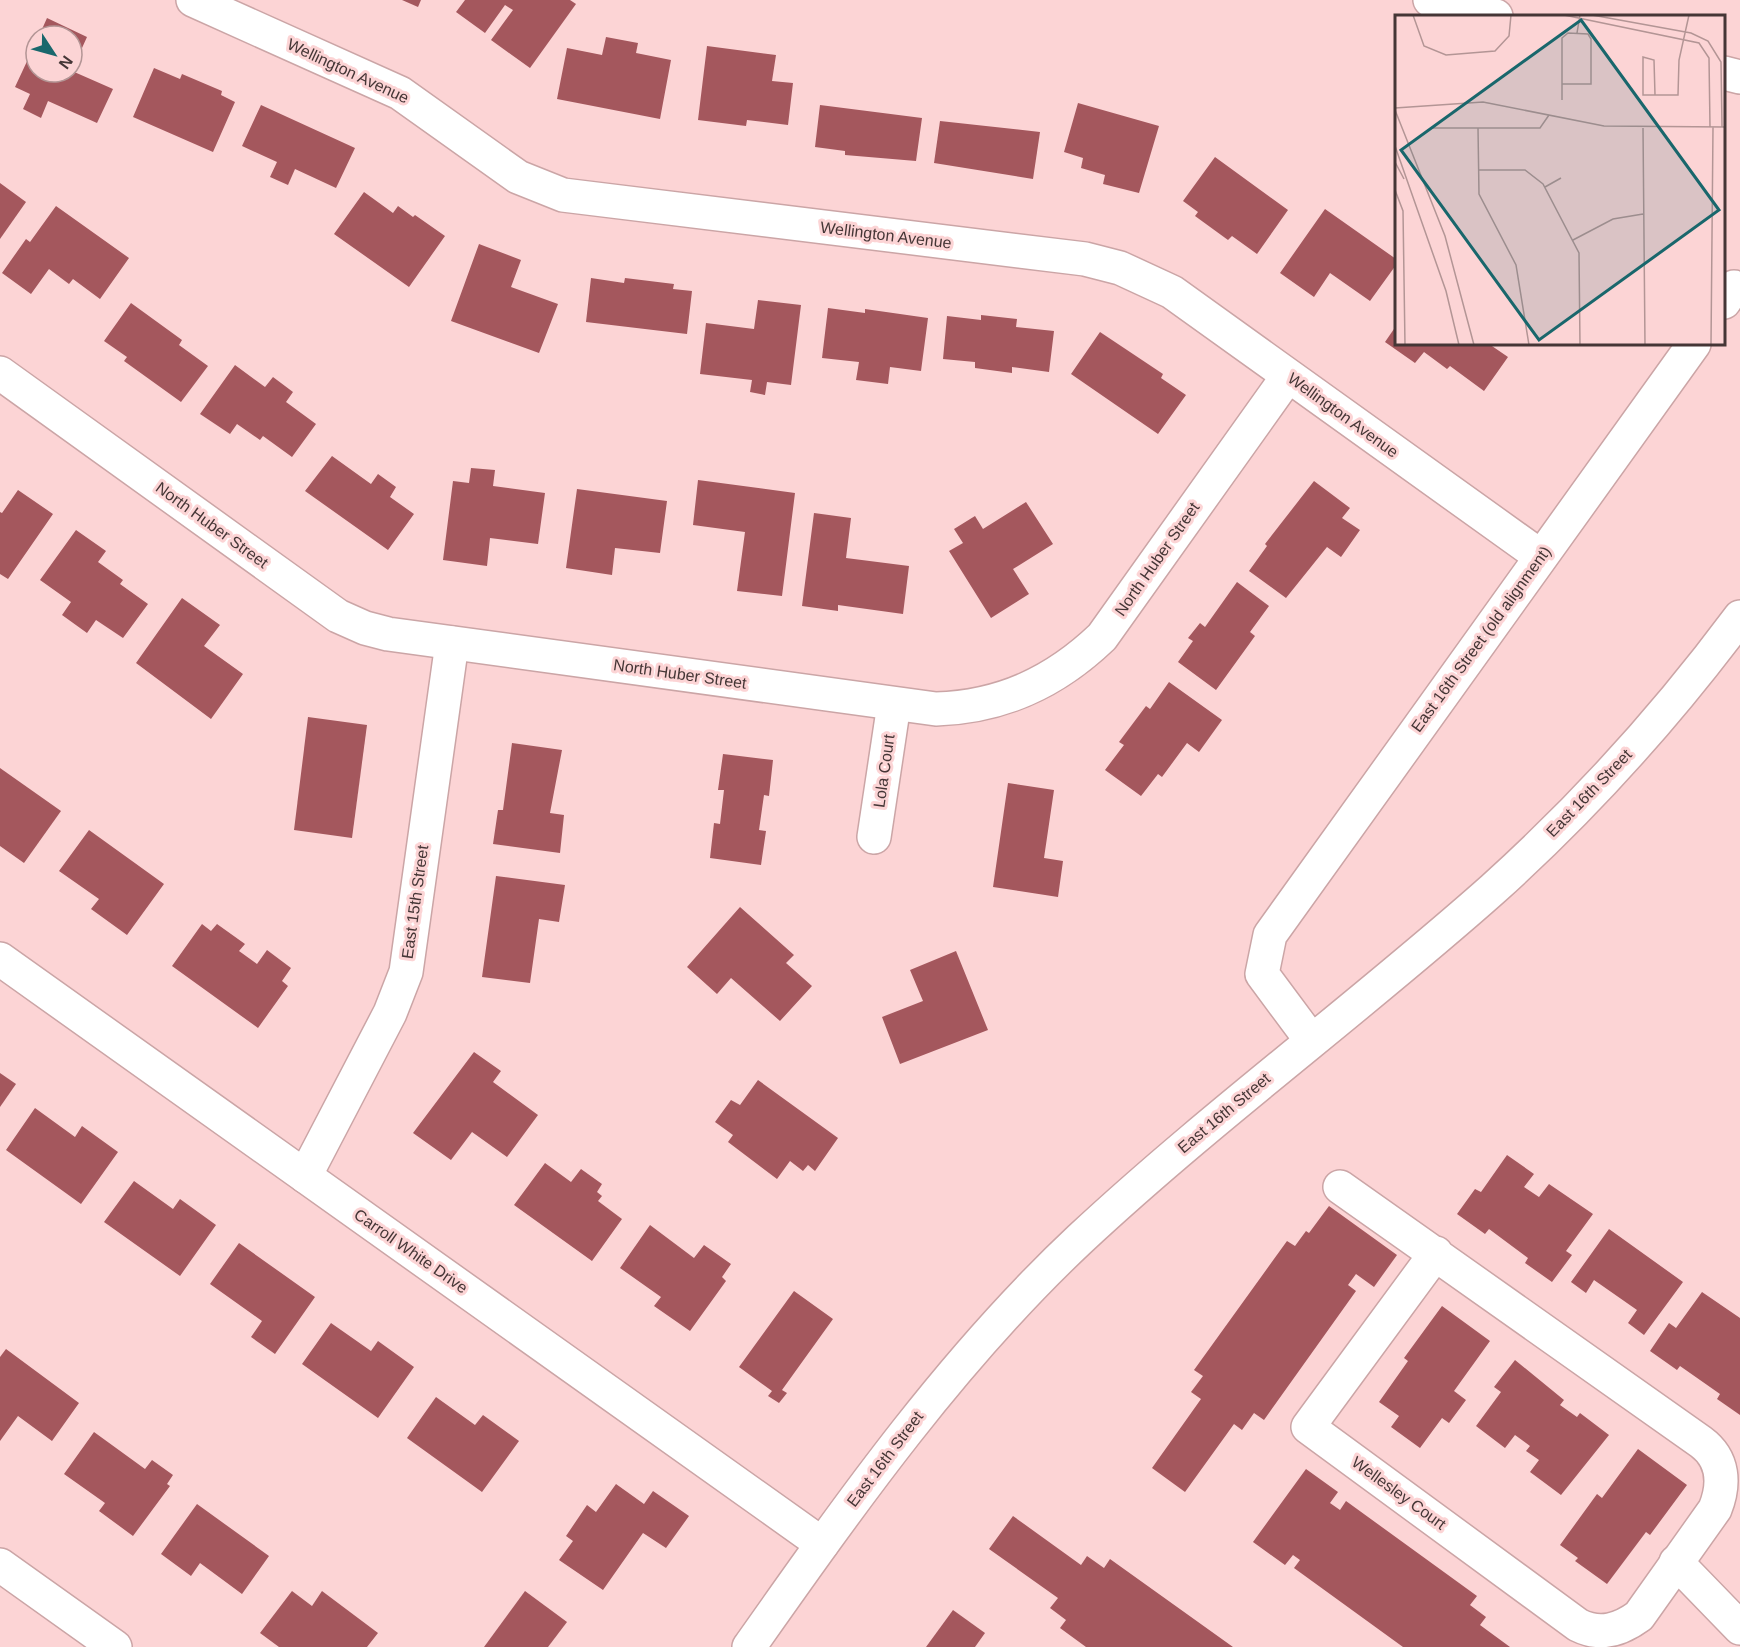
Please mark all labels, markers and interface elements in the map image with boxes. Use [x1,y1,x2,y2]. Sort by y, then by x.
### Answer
inset map [1395,15,1725,345]
north arrow [24,24,84,84]
street label: Wellington Avenue [285,35,411,107]
text: N [55,53,76,72]
street label: Wellington Avenue [819,219,953,251]
street label: Wellington Avenue [1285,369,1401,461]
street label: North Huber Street [153,479,272,572]
street label: North Huber Street [1112,499,1203,619]
street label: East 16th Street (old alignment) [1408,543,1554,735]
street label: North Huber Street [612,656,748,692]
street label: Lola Court [870,733,898,809]
street label: East 16th Street [1543,745,1635,840]
street label: East 15th Street [399,843,431,960]
street label: East 16th Street [1175,1069,1274,1156]
street label: Carroll White Drive [351,1206,471,1297]
street label: East 16th Street [844,1408,927,1510]
street label: Wellesley Court [1349,1453,1450,1533]

